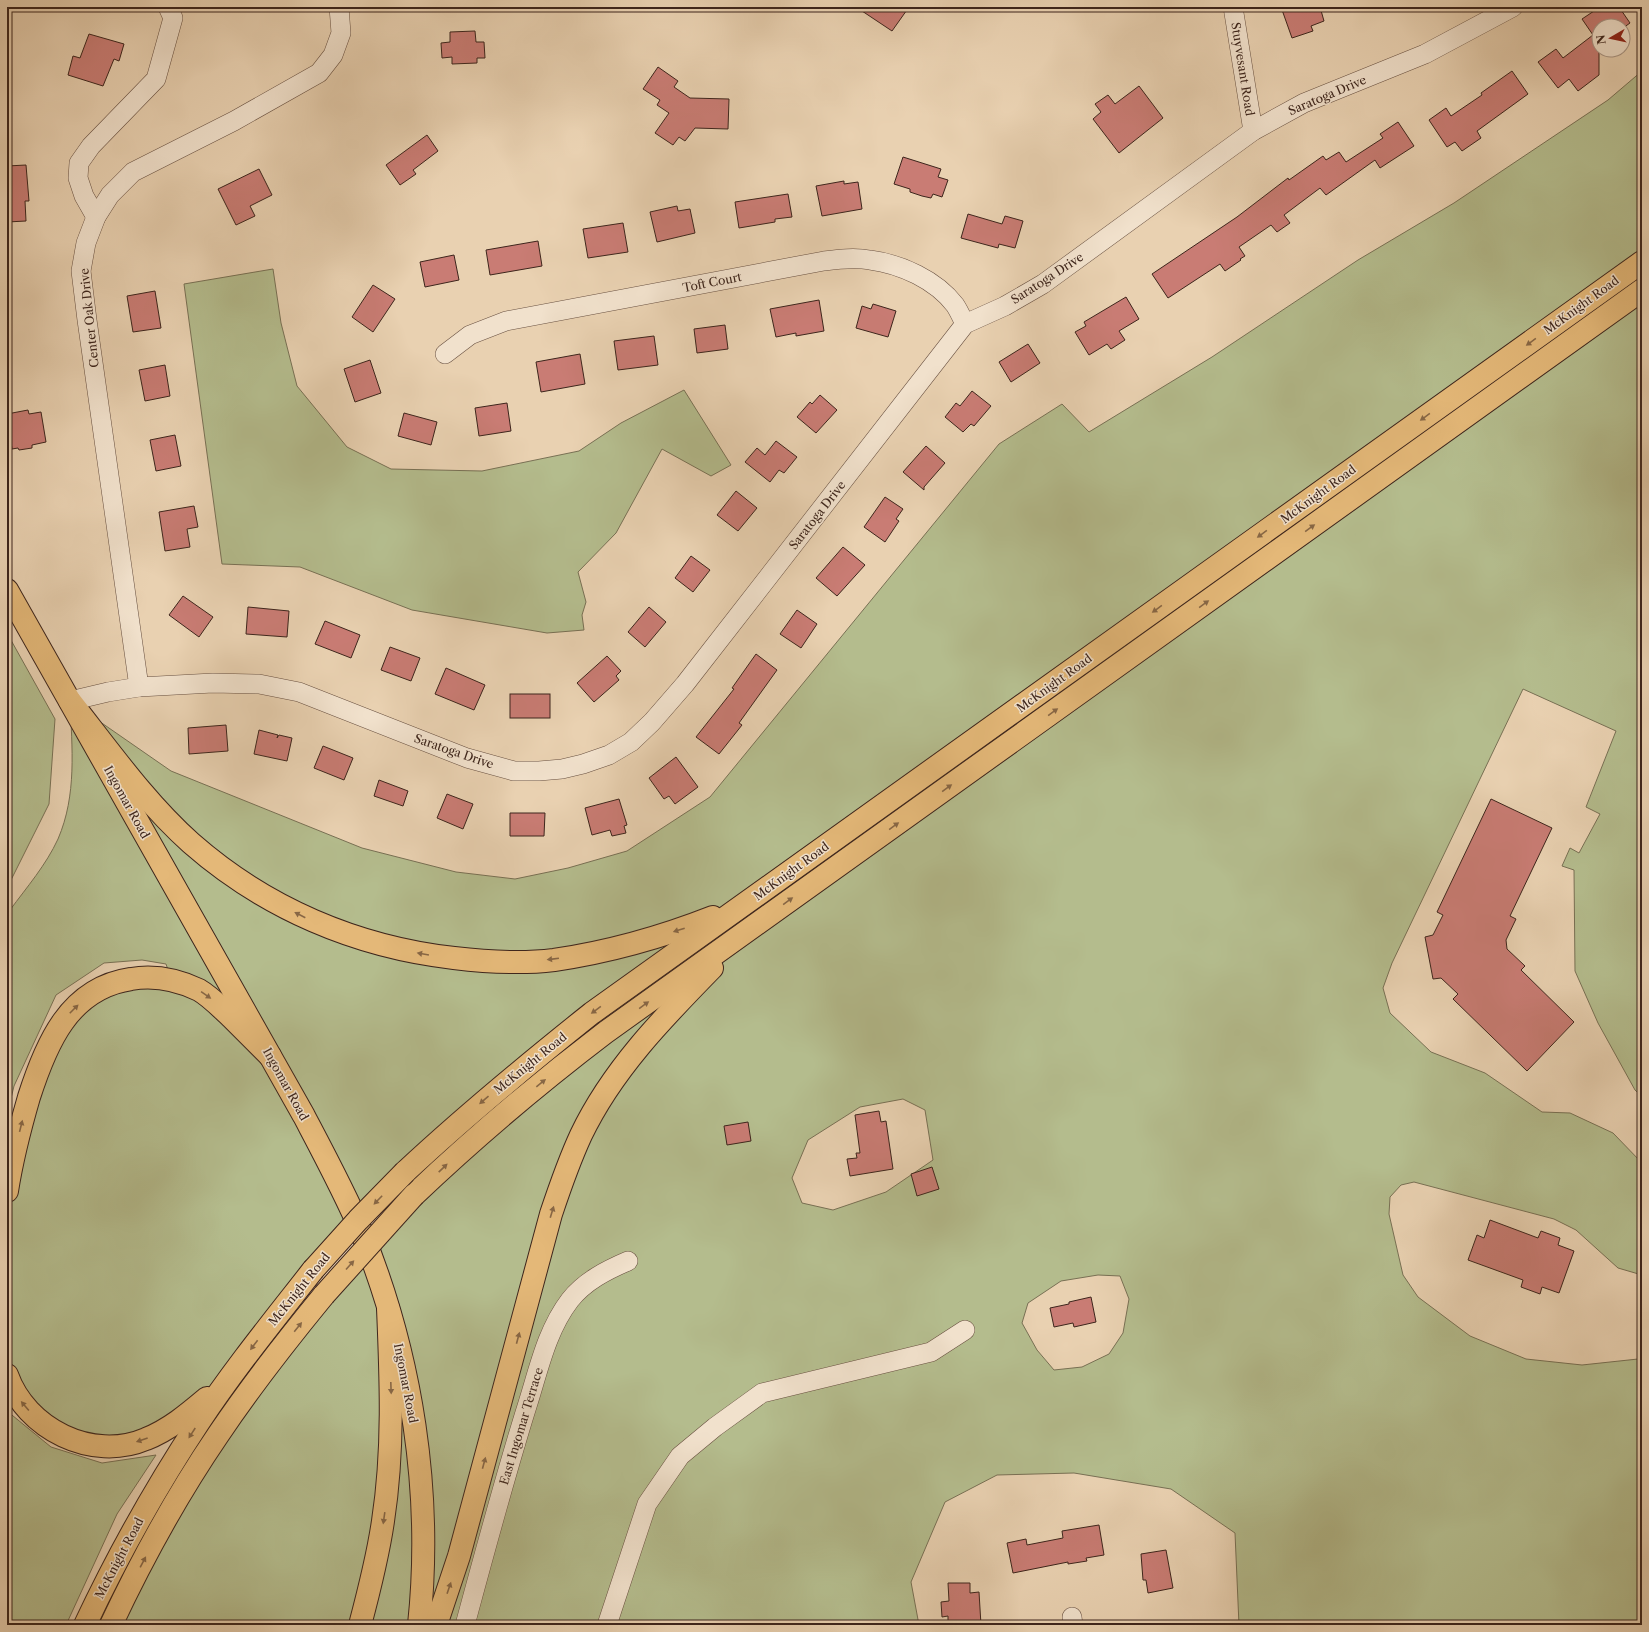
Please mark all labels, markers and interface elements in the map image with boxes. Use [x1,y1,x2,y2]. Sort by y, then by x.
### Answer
north arrow [1591,18,1631,58]
street label: Stuyvesant Road [1228,21,1258,118]
text: N [1593,33,1609,45]
street label: Saratoga Drive [1286,72,1368,118]
street label: Saratoga Drive [1008,249,1086,307]
street label: Center Oak Drive [76,267,102,368]
street label: Toft Court [681,269,744,295]
street label: McKnight Road [1540,272,1622,337]
one-way arrow [1525,337,1536,346]
one-way arrow [1420,413,1430,421]
street label: McKnight Road [1277,461,1359,526]
street label: Saratoga Drive [785,477,849,552]
one-way arrow [1304,524,1315,532]
one-way arrow [1257,530,1268,538]
one-way arrow [1199,600,1209,608]
one-way arrow [1151,605,1162,613]
street label: McKnight Road [1013,650,1095,715]
one-way arrow [1047,708,1058,716]
street label: Saratoga Drive [412,730,496,772]
street label: Ingomar Road [101,763,153,842]
one-way arrow [942,784,952,792]
one-way arrow [889,822,899,830]
street label: McKnight Road [750,838,832,903]
one-way arrow [783,897,794,905]
one-way arrow [294,912,306,918]
one-way arrow [673,927,685,933]
one-way arrow [417,951,429,957]
one-way arrow [547,956,559,963]
one-way arrow [201,991,211,999]
one-way arrow [639,1000,650,1009]
one-way arrow [69,1004,79,1014]
one-way arrow [591,1006,602,1014]
street label: McKnight Road [490,1029,570,1097]
street label: Ingomar Road [260,1045,312,1124]
one-way arrow [535,1079,546,1088]
one-way arrow [479,1096,489,1105]
one-way arrow [18,1119,24,1132]
one-way arrow [438,1164,447,1173]
one-way arrow [373,1195,383,1205]
one-way arrow [549,1206,555,1218]
street label: McKnight Road [265,1249,333,1329]
one-way arrow [345,1260,354,1271]
one-way arrow [294,1321,302,1332]
one-way arrow [515,1332,521,1344]
one-way arrow [250,1339,259,1350]
street label: Ingomar Road [391,1342,421,1425]
street label: East Ingomar Terrace [496,1365,546,1487]
one-way arrow [388,1382,394,1395]
one-way arrow [20,1401,29,1411]
one-way arrow [188,1428,196,1438]
one-way arrow [136,1438,148,1444]
one-way arrow [481,1457,487,1469]
one-way arrow [381,1512,387,1524]
street label: McKnight Road [91,1514,147,1601]
one-way arrow [139,1556,146,1568]
one-way arrow [446,1582,452,1594]

